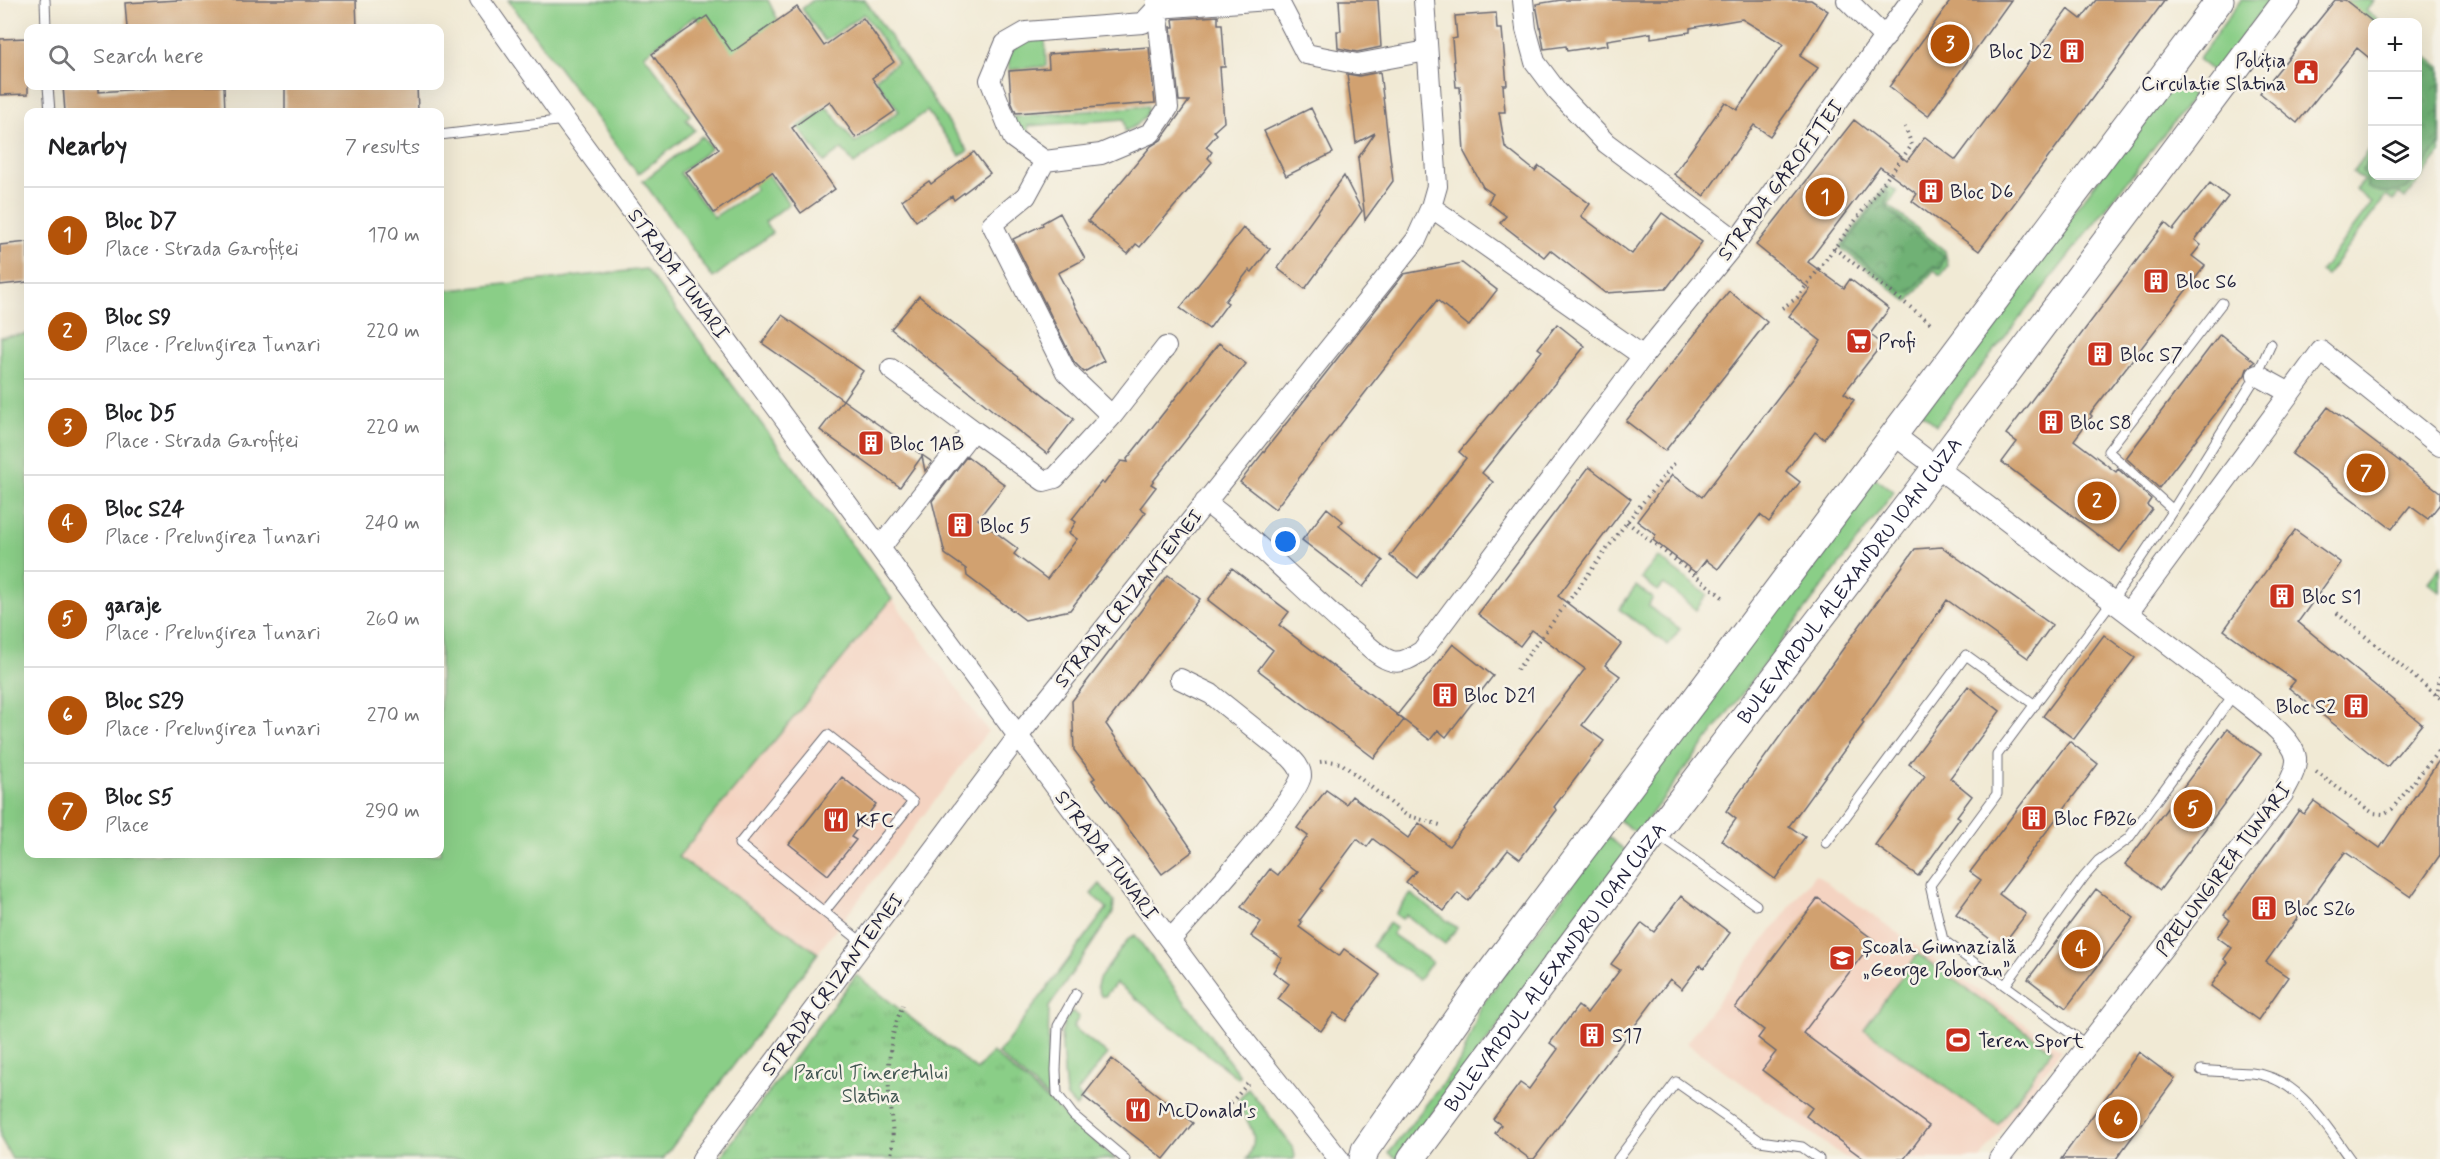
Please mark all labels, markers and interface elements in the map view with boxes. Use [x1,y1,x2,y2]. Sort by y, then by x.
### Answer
map controls [2368,18,2422,180]
button: + [2368,18,2422,72]
pin: 3 [1930,22,1970,66]
search box [24,24,444,90]
building icon: Bloc D2 [2057,36,2087,66]
place label: Bloc D2 [1989,39,2052,66]
icon: search [45,41,78,74]
text: Search here [93,43,204,71]
place label: Poliția Circulație Slatina [2141,48,2286,98]
public building icon: Poliția Circulație Slatina [2291,57,2321,87]
button: − [2368,72,2422,126]
street label: STRADA GAROFIȚEI [1712,95,1851,267]
button: layers [2368,126,2422,180]
text: Nearby [48,130,127,164]
text: 7 results [345,134,420,161]
pin: 1 [1806,174,1844,220]
building icon: Bloc D6 [1916,176,1946,206]
place label: Bloc D6 [1950,179,2013,206]
street label: STRADA TUNARI [621,204,735,346]
text: Bloc D7 [105,208,177,236]
text: 1 [63,222,72,249]
text: 170 m [368,222,420,249]
text: Place · Strada Garofiței [105,236,299,263]
building icon: Bloc S6 [2141,266,2171,296]
place label: Bloc S6 [2176,269,2237,296]
text: Bloc S9 [105,304,171,332]
text: 2 [63,318,72,345]
text: 220 m [366,318,420,345]
supermarket icon: Profi [1844,326,1874,356]
place label: Profi [1878,329,1916,356]
text: Place · Prelungirea Tunari [105,332,321,359]
building icon: Bloc S7 [2085,339,2115,369]
place label: Bloc S7 [2120,342,2183,369]
text: Bloc D5 [105,400,177,428]
building icon: Bloc S8 [2036,407,2066,437]
place label: Bloc S8 [2070,410,2132,437]
text: 3 [63,414,72,441]
text: 220 m [366,414,420,441]
text: Place · Strada Garofiței [105,428,299,455]
building icon: Bloc 1AB [856,428,886,458]
place label: Bloc 1AB [890,431,964,458]
street label: BULEVARDUL ALEXANDRU IOAN CUZA [1732,432,1969,730]
pin: 7 [2346,450,2386,496]
pin: 2 [2078,478,2116,524]
text: Bloc S24 [105,496,185,524]
street label: STRADA CRIZANTEMEI [1049,504,1210,694]
text: 4 [62,510,73,537]
text: 240 m [365,510,420,537]
building icon: Bloc 5 [945,510,975,540]
place label: Bloc 5 [980,513,1031,540]
text: Place · Prelungirea Tunari [105,524,321,551]
your location [1271,527,1300,556]
building icon: Bloc S1 [2267,581,2297,611]
place label: Bloc S1 [2302,584,2361,611]
text: garaje [105,592,162,620]
text: 5 [62,606,74,633]
text: 260 m [366,606,420,633]
text: Place · Prelungirea Tunari [105,620,321,647]
building icon: Bloc D21 [1430,680,1460,710]
place label: Bloc D21 [1464,683,1536,710]
text: Bloc S29 [105,688,184,716]
building icon: Bloc S2 [2341,691,2371,721]
place label: Bloc S2 [2276,694,2336,721]
text: 6 [62,702,73,729]
text: 270 m [367,702,420,729]
text: Place · Prelungirea Tunari [105,716,321,743]
street label: PRELUNGIREA TUNARI [2150,777,2299,962]
text: Bloc S5 [105,784,174,812]
street label: STRADA TUNARI [1048,785,1164,927]
pin: 5 [2174,786,2212,832]
text: 7 [61,798,74,825]
text: 290 m [365,798,420,825]
building icon: Bloc FB26 [2019,803,2049,833]
restaurant icon: KFC [821,805,851,835]
place label: Bloc FB26 [2054,806,2137,833]
place label: KFC [856,808,894,835]
text: Place [105,812,149,839]
street label: BULEVARDUL ALEXANDRU IOAN CUZA [1439,818,1673,1118]
street label: STRADA CRIZANTEMEI [756,888,911,1082]
building icon: Bloc S26 [2249,893,2279,923]
place label: Bloc S26 [2284,896,2355,923]
pin: 4 [2062,926,2100,972]
place label: Școala Gimnazială „George Poboran” [1862,934,2017,985]
school or university icon: Școala Gimnazială „George Poboran” [1827,943,1857,973]
building icon: S17 [1577,1020,1607,1050]
place label: S17 [1612,1023,1642,1050]
sports icon: Teren Sport [1943,1025,1973,1055]
place label: Teren Sport [1978,1028,2084,1055]
park label: Parcul Tineretului Slatina [794,1060,948,1110]
restaurant icon: McDonald's [1123,1095,1153,1125]
pin: 6 [2098,1096,2138,1142]
place label: McDonald's [1158,1098,1256,1125]

